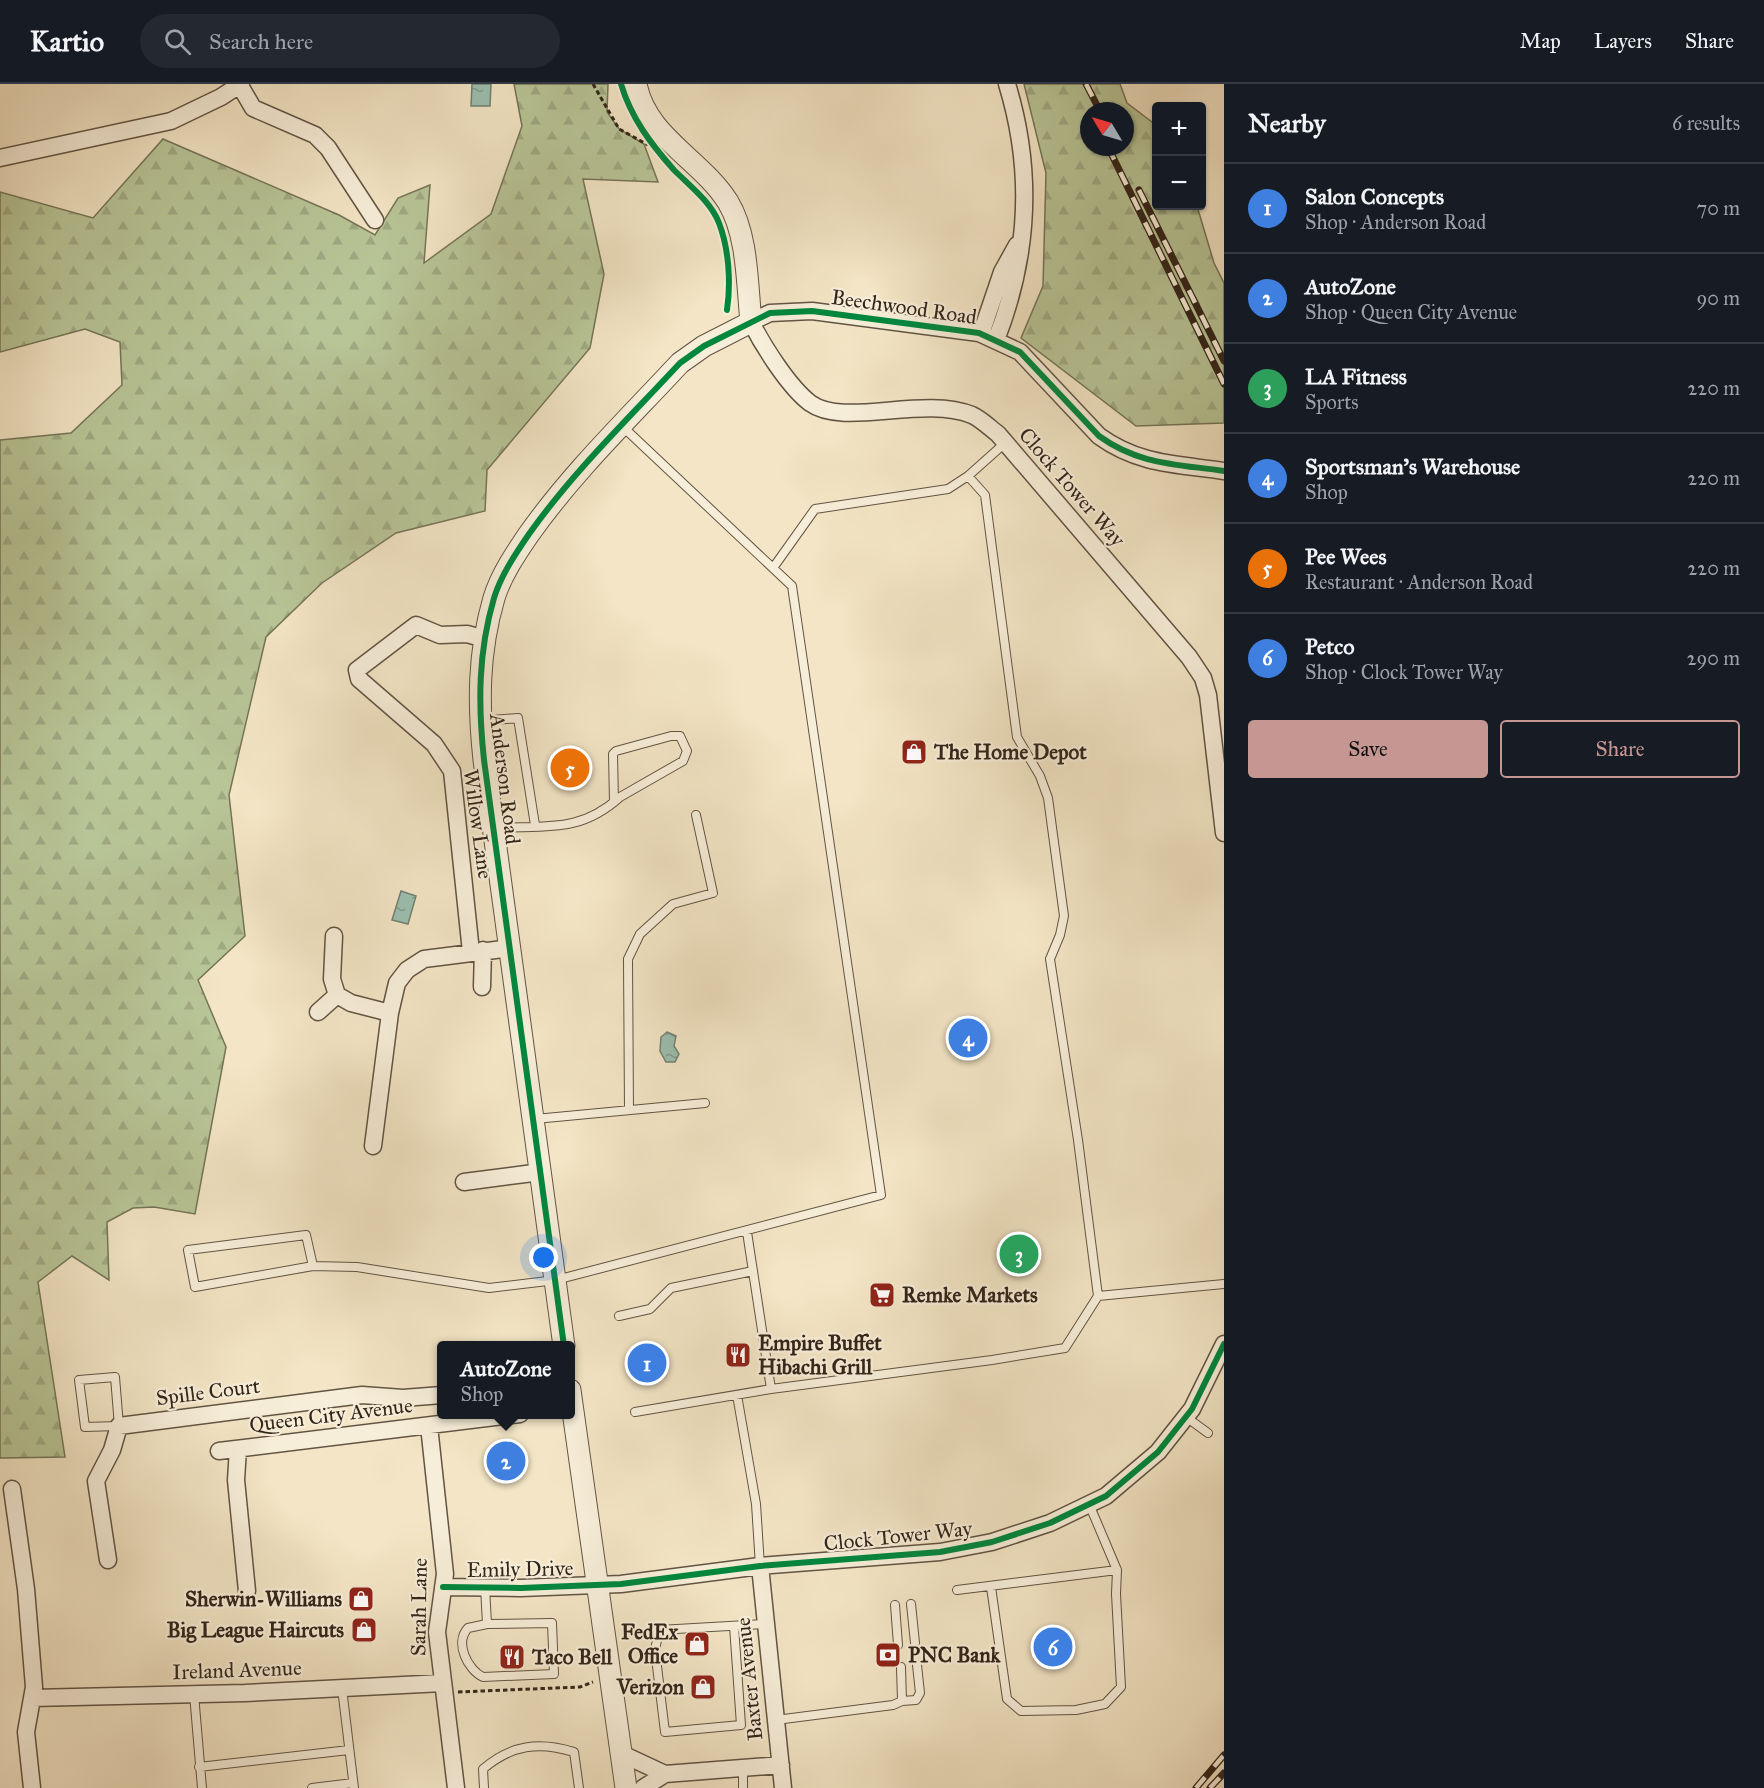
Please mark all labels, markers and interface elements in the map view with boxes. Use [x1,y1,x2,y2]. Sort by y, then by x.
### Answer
search box [140,14,560,68]
text: Kartio [30,24,104,59]
icon: search [161,25,194,58]
text: Search here [209,28,313,55]
text: Map [1520,28,1561,54]
text: Layers [1594,28,1652,54]
text: Share [1685,28,1734,54]
north arrow [1080,102,1134,156]
map controls [1152,102,1206,210]
button: + [1152,102,1206,156]
text: Nearby [1248,107,1326,139]
text: 6 results [1672,111,1740,135]
button: − [1152,156,1206,210]
text: Salon Concepts [1305,183,1444,210]
text: 1 [1264,196,1271,220]
text: 70 m [1697,196,1740,220]
text: Shop · Anderson Road [1305,210,1486,234]
text: AutoZone [1305,273,1396,300]
street label: Beechwood Road [830,284,979,330]
text: 2 [1263,286,1272,310]
text: 90 m [1697,286,1740,310]
text: Shop · Queen City Avenue [1305,300,1517,324]
text: LA Fitness [1305,363,1407,390]
text: 3 [1264,376,1272,400]
text: 220 m [1688,376,1740,400]
text: Sports [1305,390,1359,414]
street label: Clock Tower Way [1013,422,1131,553]
text: Sportsman's Warehouse [1305,453,1520,480]
text: 4 [1262,466,1273,490]
text: 220 m [1688,466,1740,490]
text: Shop [1305,480,1348,504]
text: Pee Wees [1305,543,1386,570]
text: 5 [1263,556,1272,580]
text: 220 m [1688,556,1740,580]
text: Restaurant · Anderson Road [1305,570,1533,594]
text: Petco [1305,633,1355,660]
text: 6 [1262,646,1273,670]
text: 290 m [1687,646,1740,670]
text: Shop · Clock Tower Way [1305,660,1503,684]
street label: Anderson Road [484,711,526,846]
button: Save [1248,720,1488,778]
button: Share [1500,720,1740,778]
shop icon: The Home Depot [899,737,929,767]
place label: The Home Depot [933,739,1087,765]
pin: 5 [550,746,590,790]
street label: Willow Lane [457,768,499,881]
pin: 4 [948,1016,988,1060]
pin: 3 [1000,1232,1038,1276]
your location [529,1243,558,1272]
supermarket icon: Remke Markets [867,1280,897,1310]
place label: Remke Markets [902,1282,1038,1308]
place label: Empire Buffet Hibachi Grill [758,1330,882,1380]
pin: 1 [628,1340,666,1386]
restaurant icon: Empire Buffet Hibachi Grill [723,1340,753,1370]
popup [437,1341,575,1419]
text: AutoZone [461,1355,552,1382]
street label: Spille Court [155,1373,262,1411]
text: Shop [461,1382,503,1406]
street label: Queen City Avenue [248,1392,414,1438]
pin: 2 [486,1438,526,1484]
street label: Clock Tower Way [822,1515,975,1557]
street label: Emily Drive [466,1555,574,1583]
street label: Sarah Lane [405,1557,433,1656]
shop icon: Sherwin-Williams [346,1584,376,1614]
place label: Sherwin-Williams [185,1586,342,1612]
shop icon: Big League Haircuts [349,1615,379,1645]
street label: Baxter Avenue [730,1616,768,1742]
place label: Big League Haircuts [167,1617,344,1643]
place label: FedEx Office [621,1619,679,1669]
pin: 6 [1034,1624,1072,1670]
shop icon: FedEx Office [682,1629,712,1659]
bank icon: PNC Bank [873,1640,903,1670]
restaurant icon: Taco Bell [497,1642,527,1672]
place label: PNC Bank [908,1642,1002,1668]
place label: Taco Bell [531,1644,613,1670]
street label: Ireland Avenue [172,1655,302,1685]
shop icon: Verizon [688,1672,718,1702]
place label: Verizon [616,1674,685,1700]

